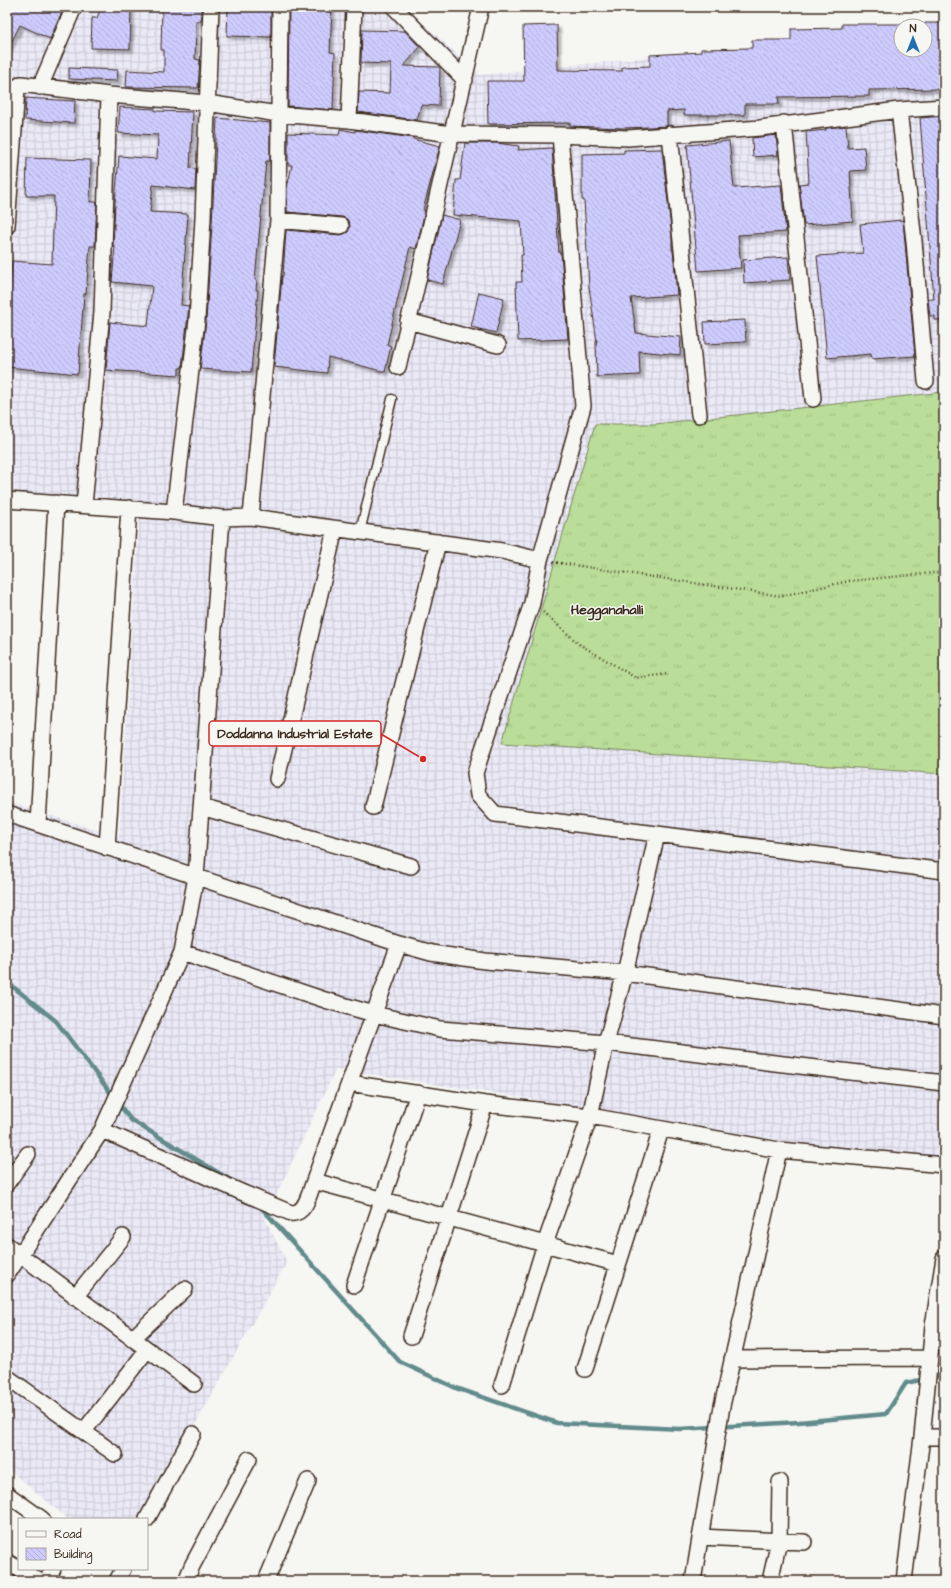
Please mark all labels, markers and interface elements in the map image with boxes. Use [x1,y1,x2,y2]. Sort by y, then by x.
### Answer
north arrow [893,18,933,58]
text: N [910,21,917,36]
district label: Hegganahalli [571,600,644,621]
callout: Doddanna Industrial Estate [209,721,381,746]
text: Doddanna Industrial Estate [217,725,373,743]
legend [18,1518,148,1570]
text: Road [54,1526,82,1543]
text: Building [54,1546,92,1564]

